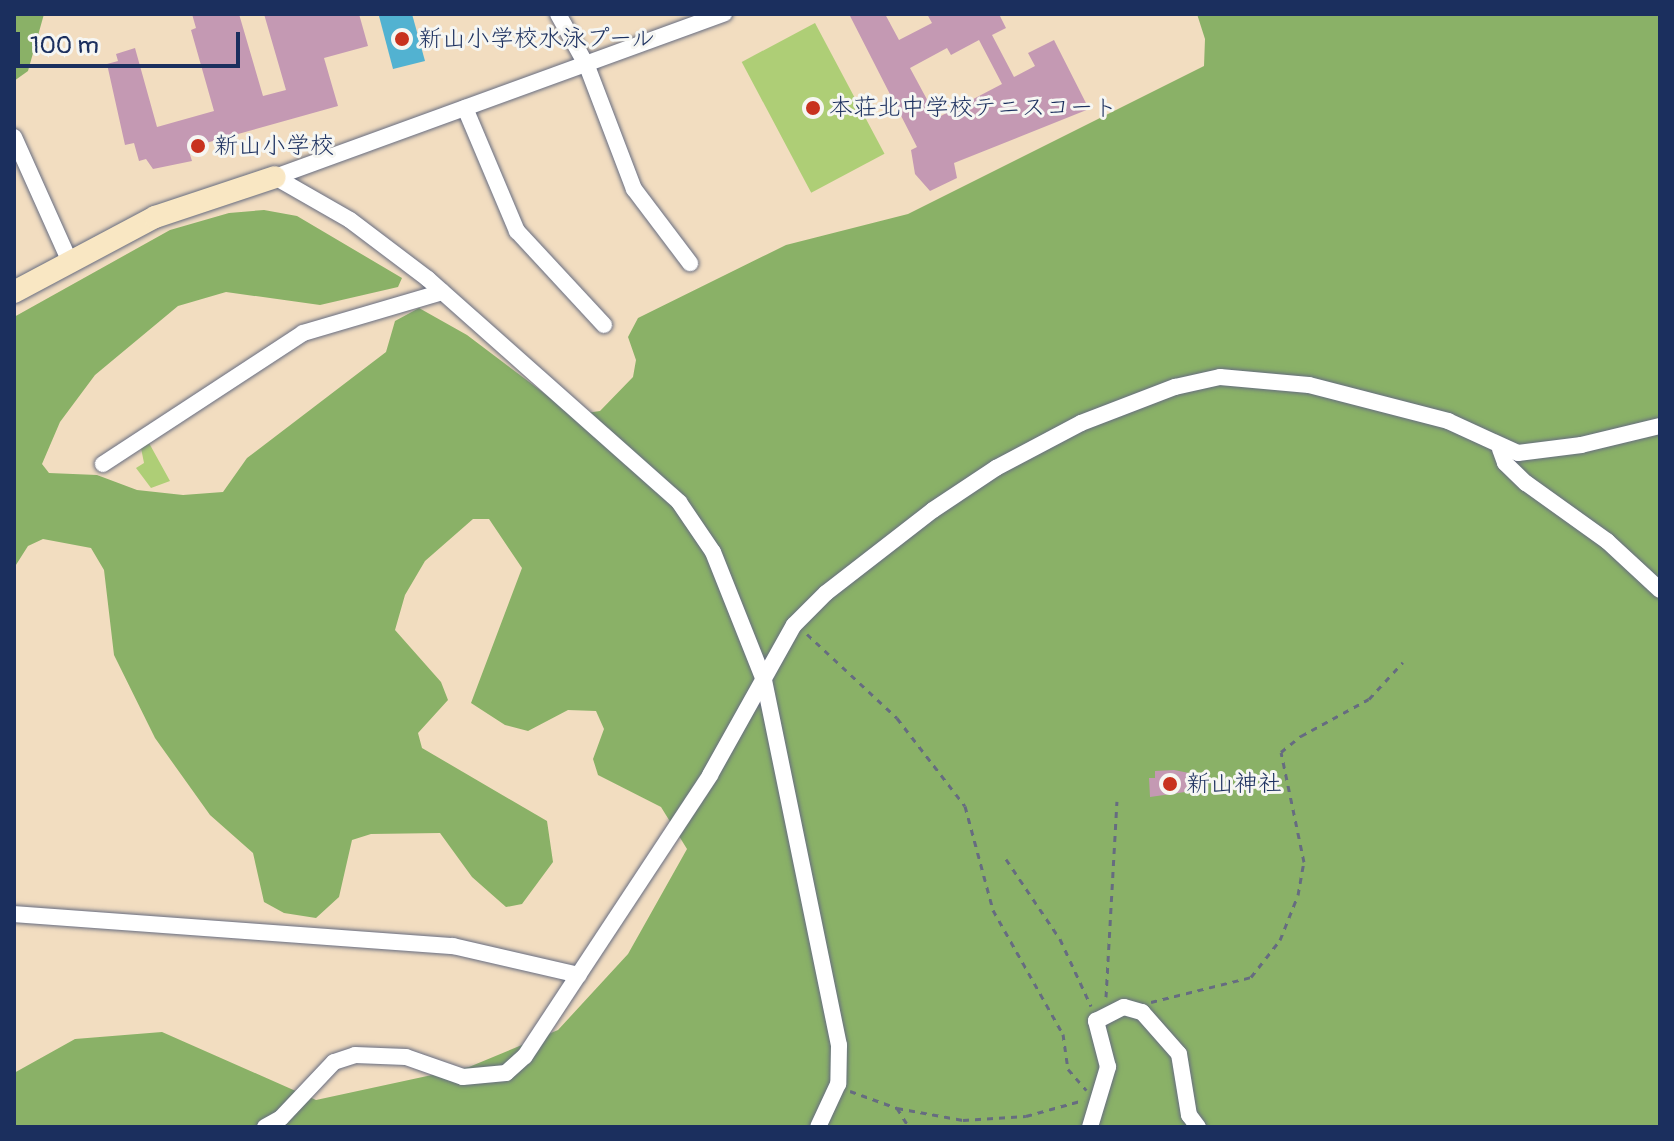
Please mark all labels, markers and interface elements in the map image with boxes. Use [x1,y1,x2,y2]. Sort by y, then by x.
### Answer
scale bar [20,16,244,66]
place label: 新山小学校水泳プール [418,25,657,53]
marker: 新山小学校水泳プール [393,30,411,48]
text: 100 m [30,31,99,60]
place label: 本荘北中学校テニスコート [829,94,1117,122]
marker: 本荘北中学校テニスコート [804,99,822,117]
place label: 新山小学校 [214,132,334,160]
marker: 新山小学校 [189,137,207,155]
place label: 新山神社 [1186,770,1282,798]
marker: 新山神社 [1161,775,1179,793]

